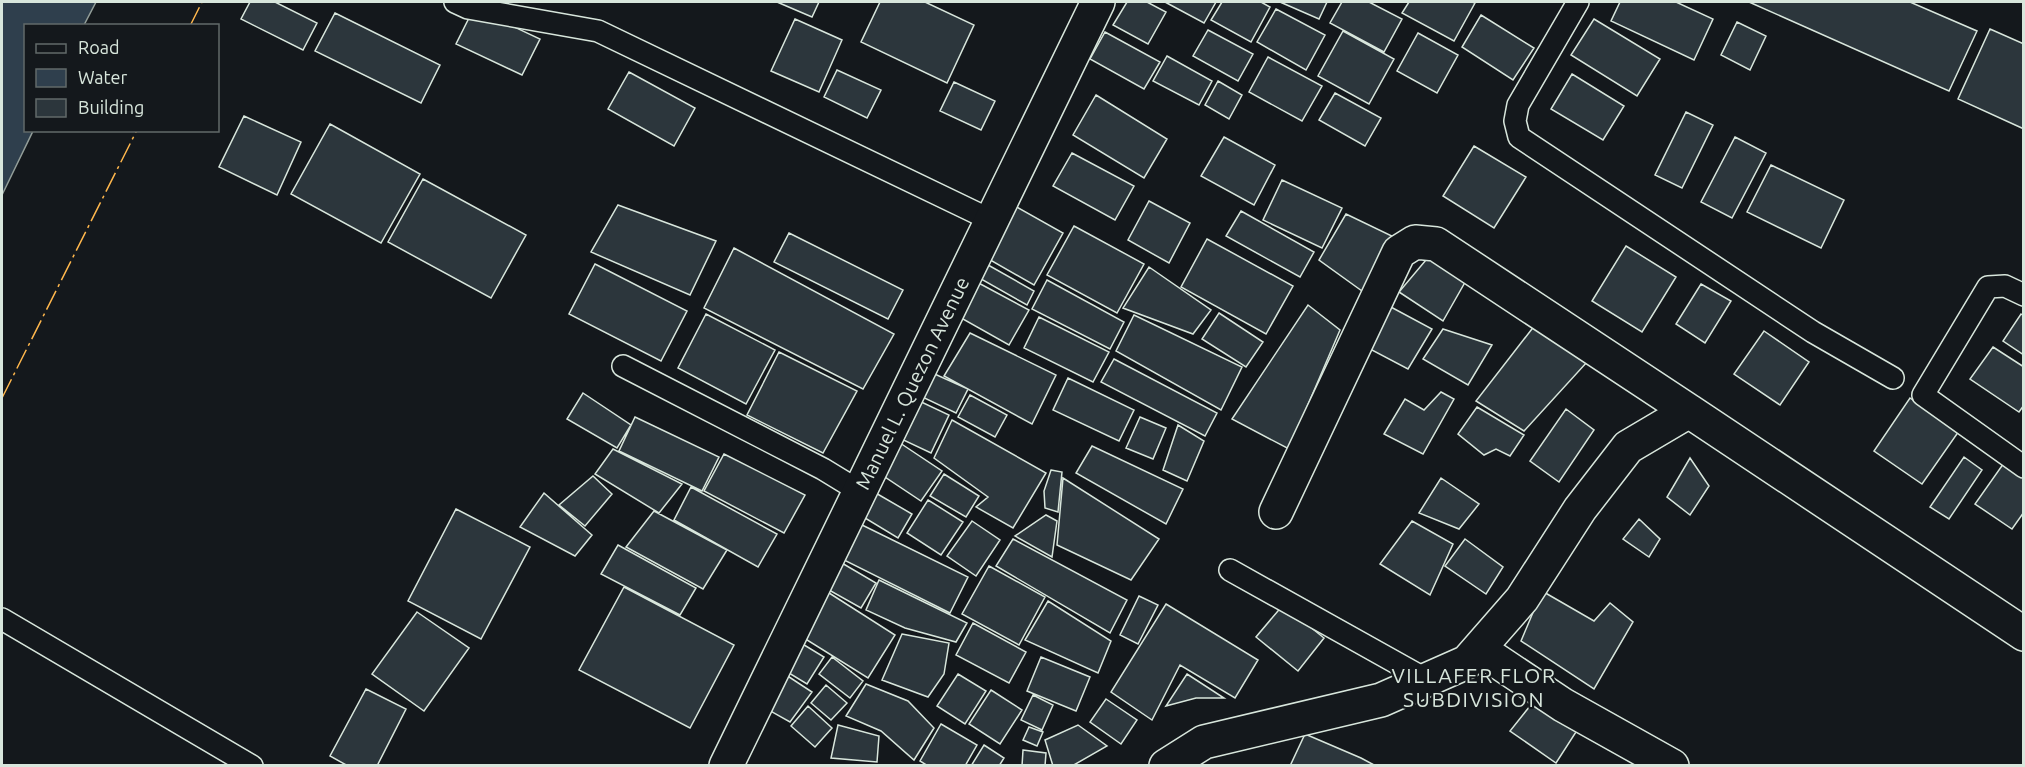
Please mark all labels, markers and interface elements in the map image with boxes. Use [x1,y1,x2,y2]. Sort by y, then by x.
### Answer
legend [24,24,219,132]
text: Road [78,37,120,57]
text: Water [78,67,128,87]
text: Building [78,97,144,117]
street label: Manuel L. Quezon Avenue [850,273,974,493]
district label: VILLAFER FLOR SUBDIVISION [1391,663,1557,711]

